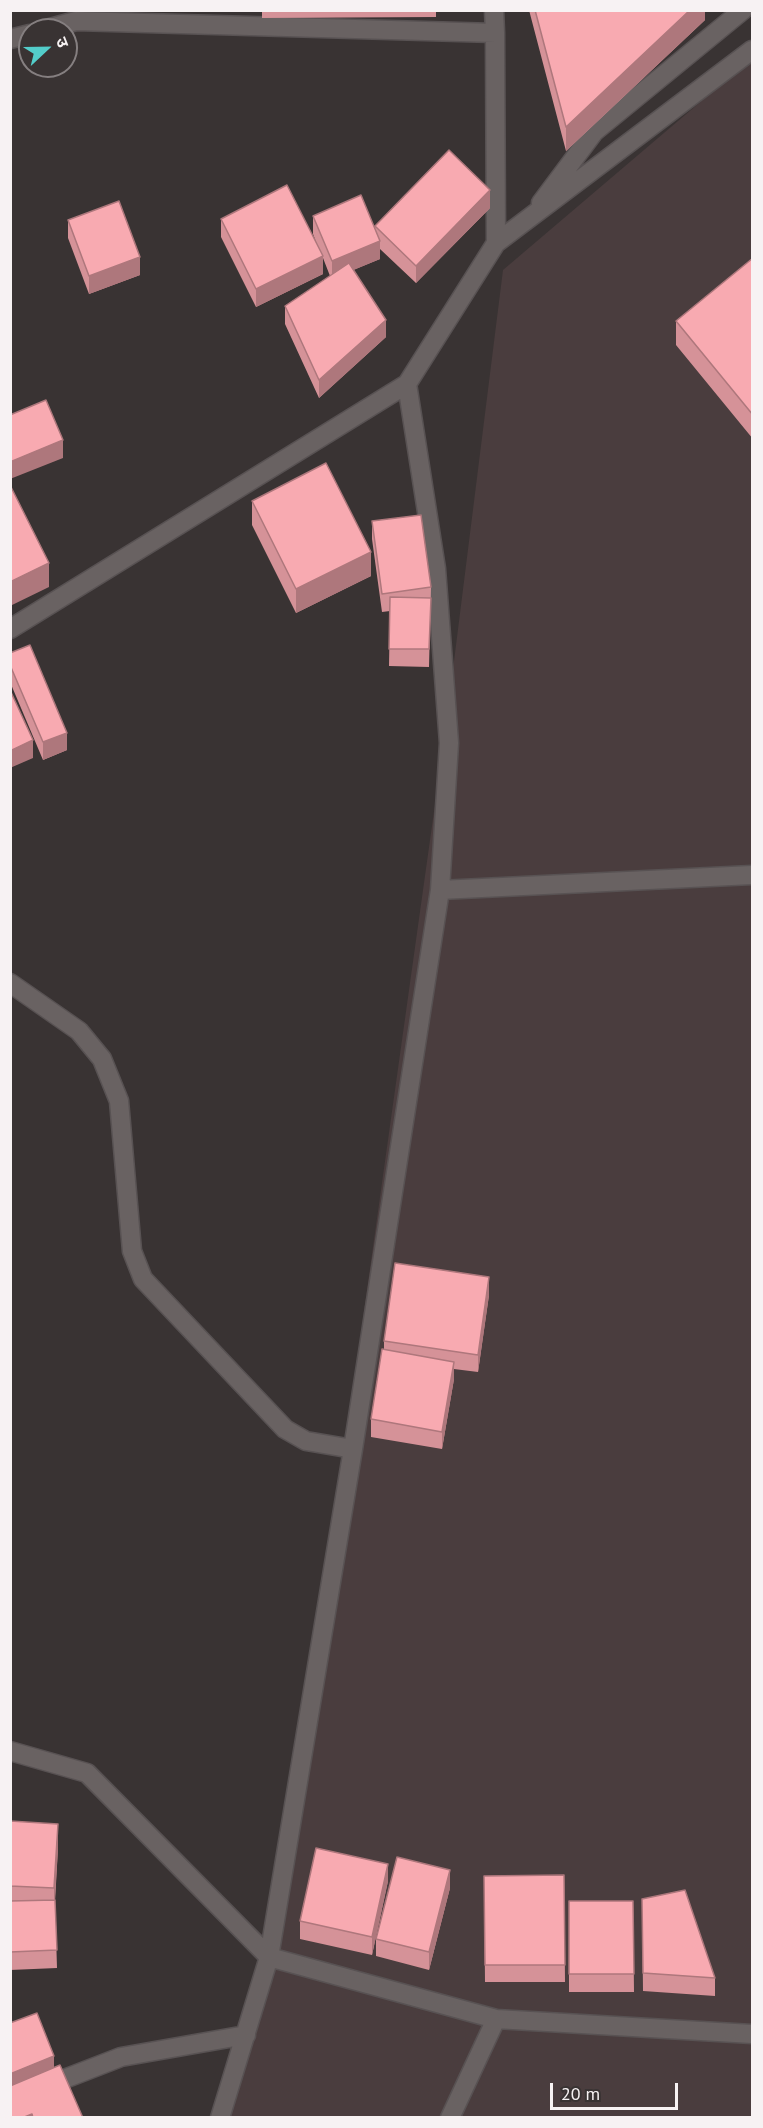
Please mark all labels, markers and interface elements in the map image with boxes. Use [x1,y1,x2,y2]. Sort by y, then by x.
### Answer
north arrow [18,18,78,78]
text: उ [52,34,74,50]
scale bar [553,2071,680,2109]
text: 20 m [561,2082,600,2105]

